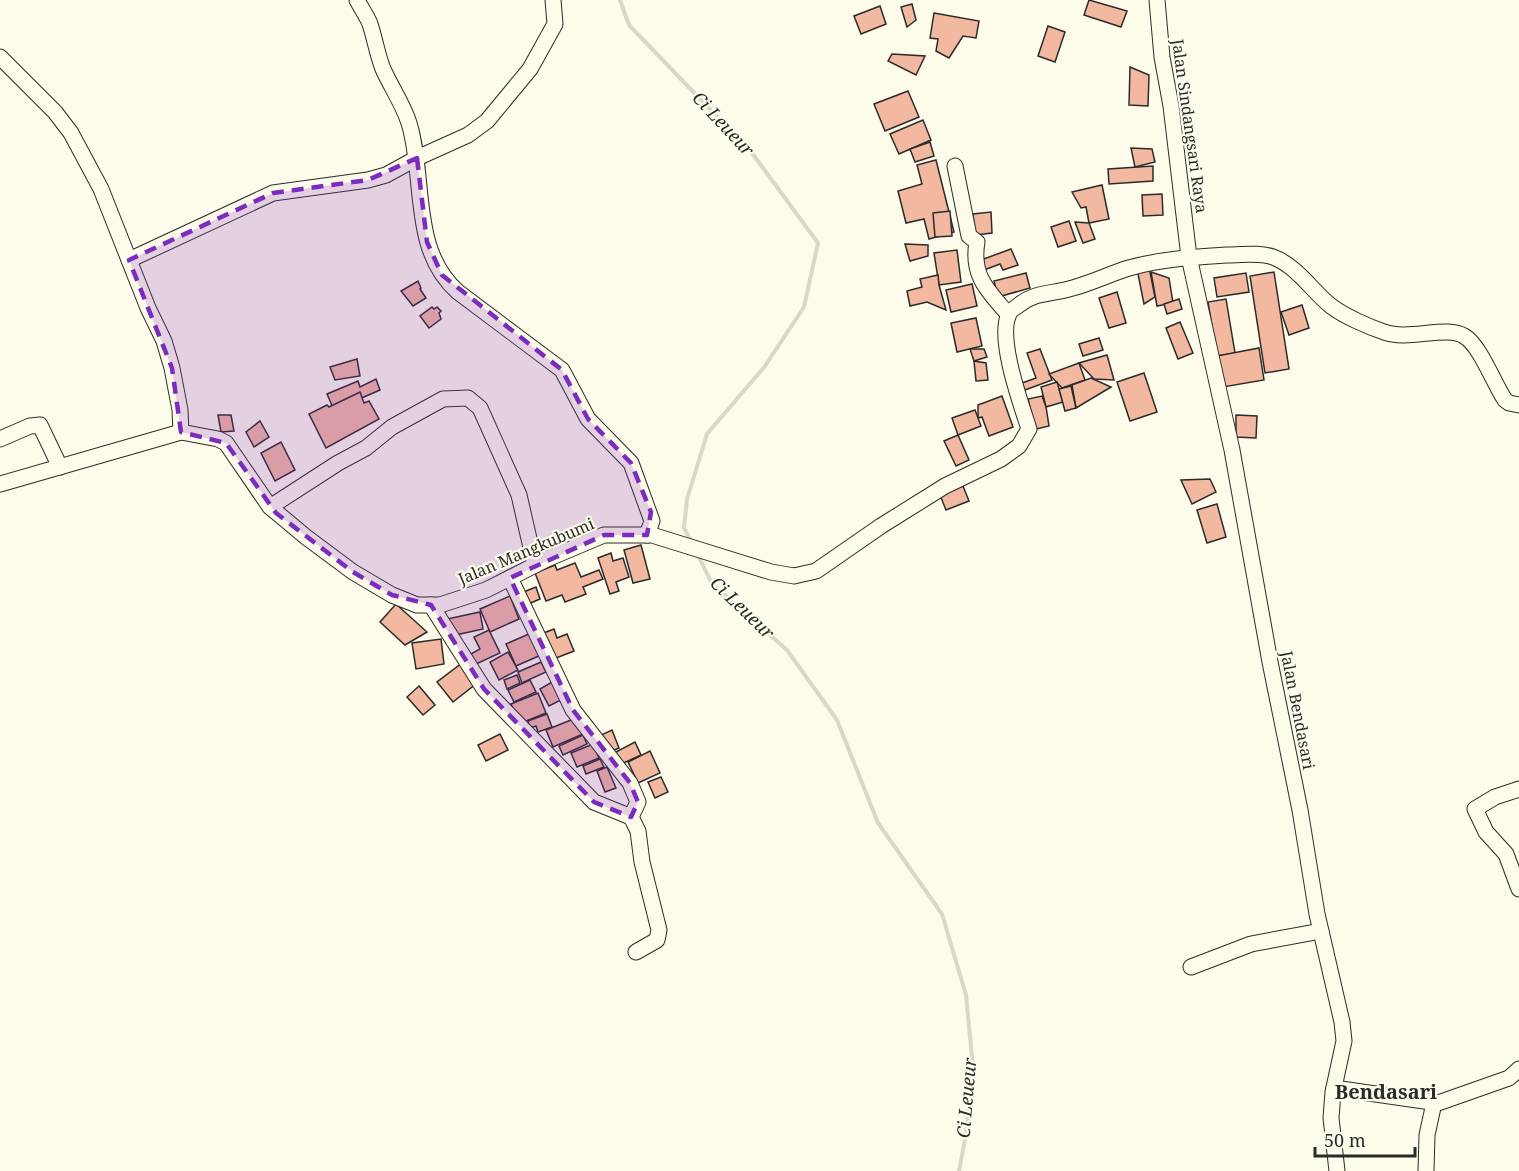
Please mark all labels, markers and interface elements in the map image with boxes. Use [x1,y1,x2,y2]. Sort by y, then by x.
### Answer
street label: Jalan Sindangsari Raya [1167,37,1213,214]
water label: Ci Leueur [688,86,760,161]
street label: Jalan Mangkubumi [454,512,597,590]
water label: Ci Leueur [705,571,780,644]
street label: Jalan Bendasari [1276,648,1320,771]
water label: Ci Leueur [951,1056,982,1139]
district label: Bendasari [1335,1078,1437,1105]
scale bar [1315,1120,1416,1158]
text: 50 m [1324,1128,1366,1152]

